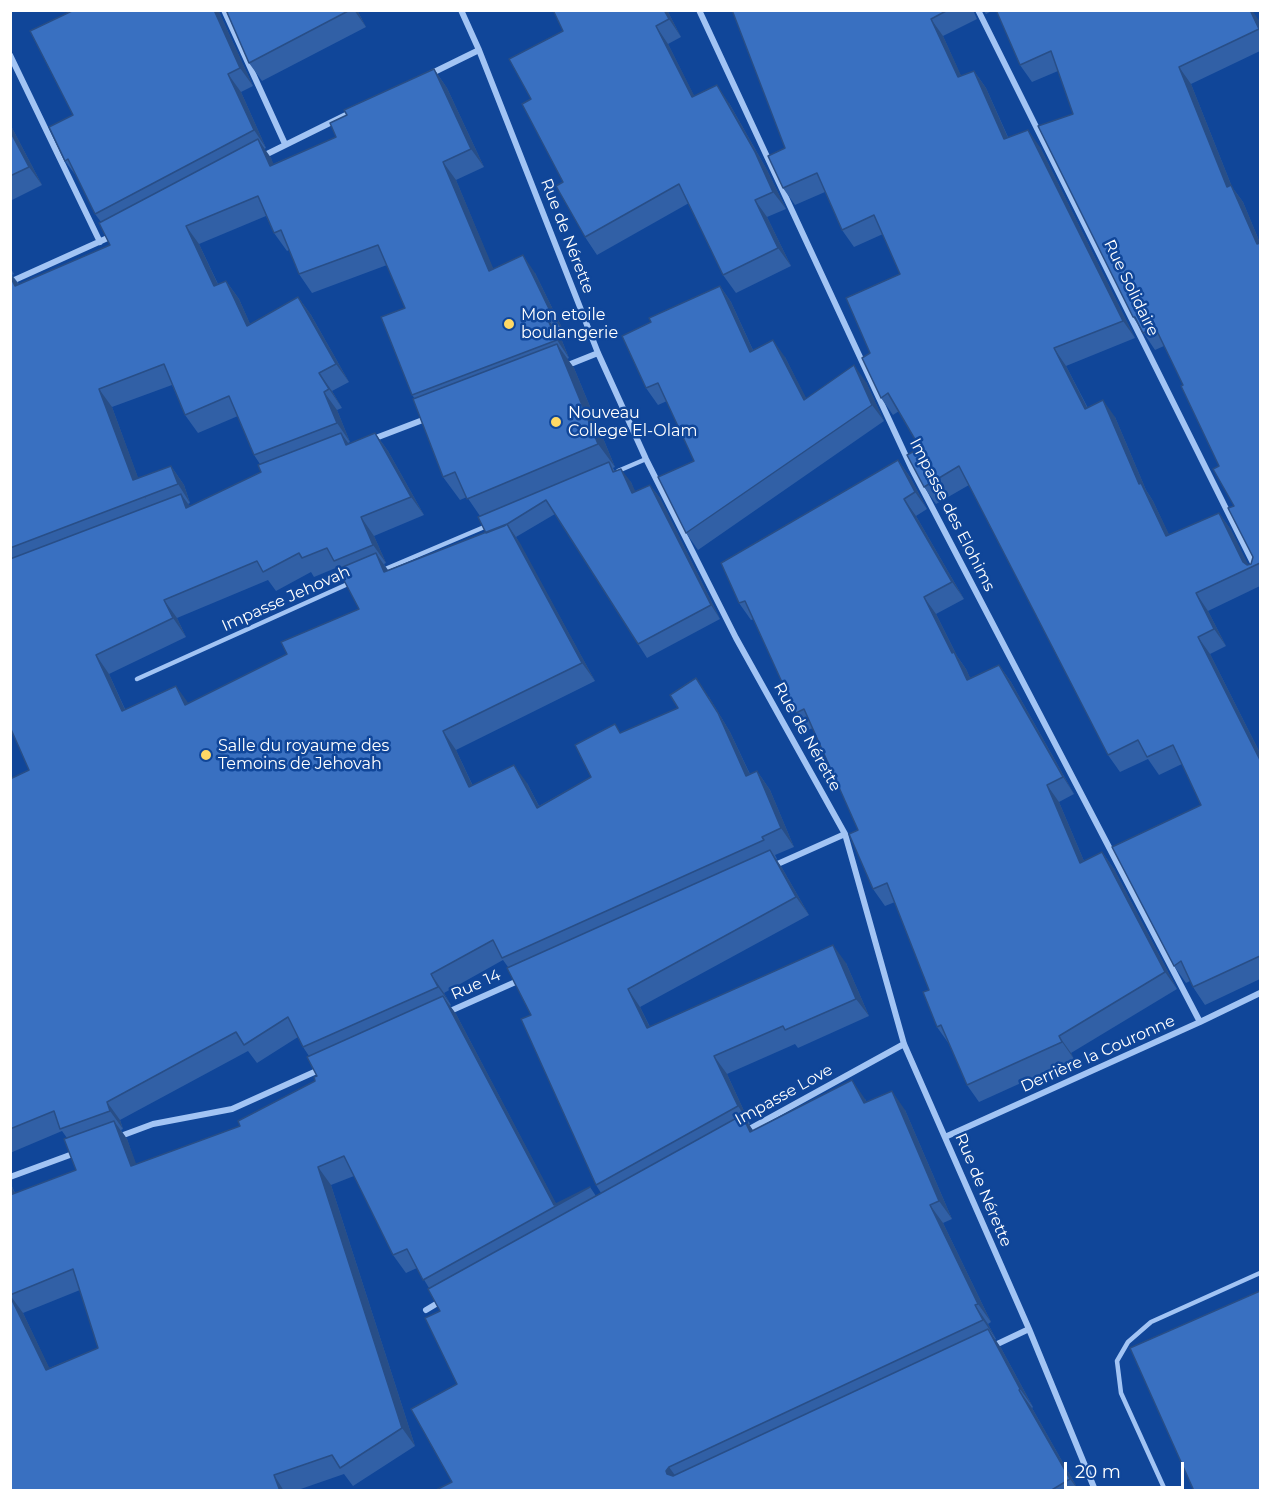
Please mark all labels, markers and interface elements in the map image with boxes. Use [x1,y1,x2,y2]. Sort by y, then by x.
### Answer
street label: Rue de Nérette [536,176,598,296]
street label: Rue Solidaire [1099,237,1163,339]
place label: Mon etoile boulangerie [521,305,618,343]
marker: Mon etoile boulangerie [502,317,516,331]
place label: Nouveau College El-Olam [568,403,697,441]
marker: Nouveau College El-Olam [549,415,563,429]
street label: Impasse des Elohims [905,435,999,595]
street label: Impasse Jehovah [219,562,353,636]
street label: Rue de Nérette [769,679,845,795]
place label: Salle du royaume des Temoins de Jehovah [218,736,389,774]
marker: Salle du royaume des Temoins de Jehovah [199,748,213,762]
street label: Rue 14 [448,966,504,1004]
street label: Derrière la Couronne [1018,1011,1178,1097]
street label: Impasse Love [732,1060,836,1130]
street label: Rue de Nérette [950,1130,1016,1250]
scale bar [1067,1450,1187,1488]
text: 20 m [1075,1461,1121,1483]

